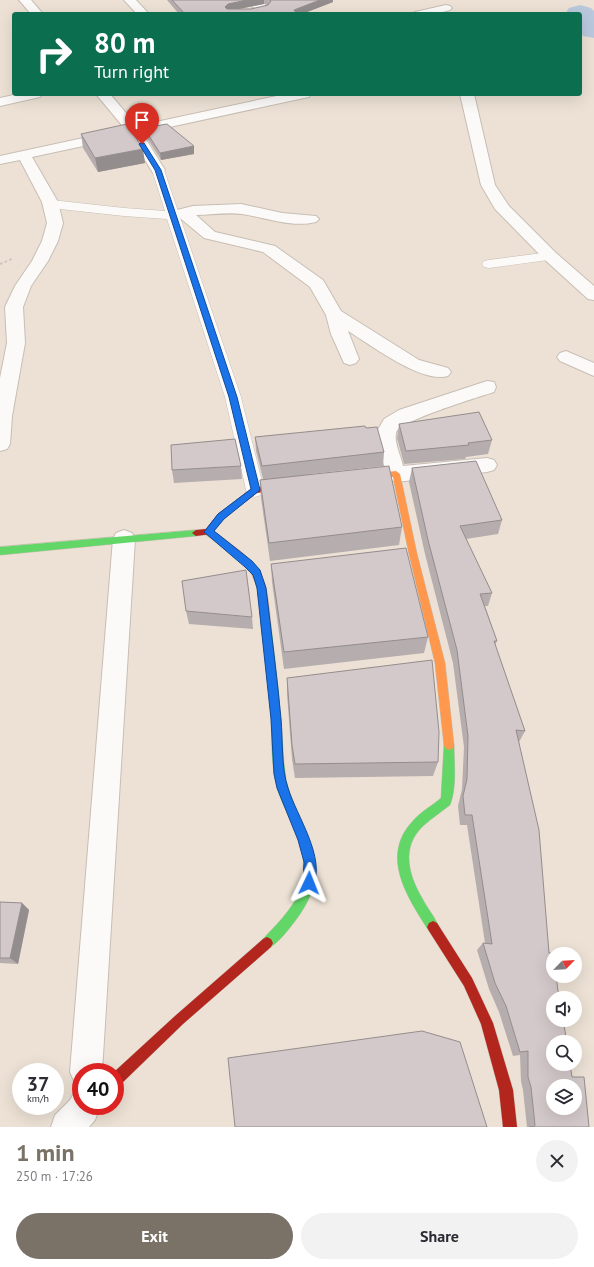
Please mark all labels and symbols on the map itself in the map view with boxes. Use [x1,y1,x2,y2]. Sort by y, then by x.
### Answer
pin [125,103,159,144]
position arrow [288,862,330,904]
north arrow [546,947,582,983]
speed limit sign: 40 [72,1063,124,1115]

